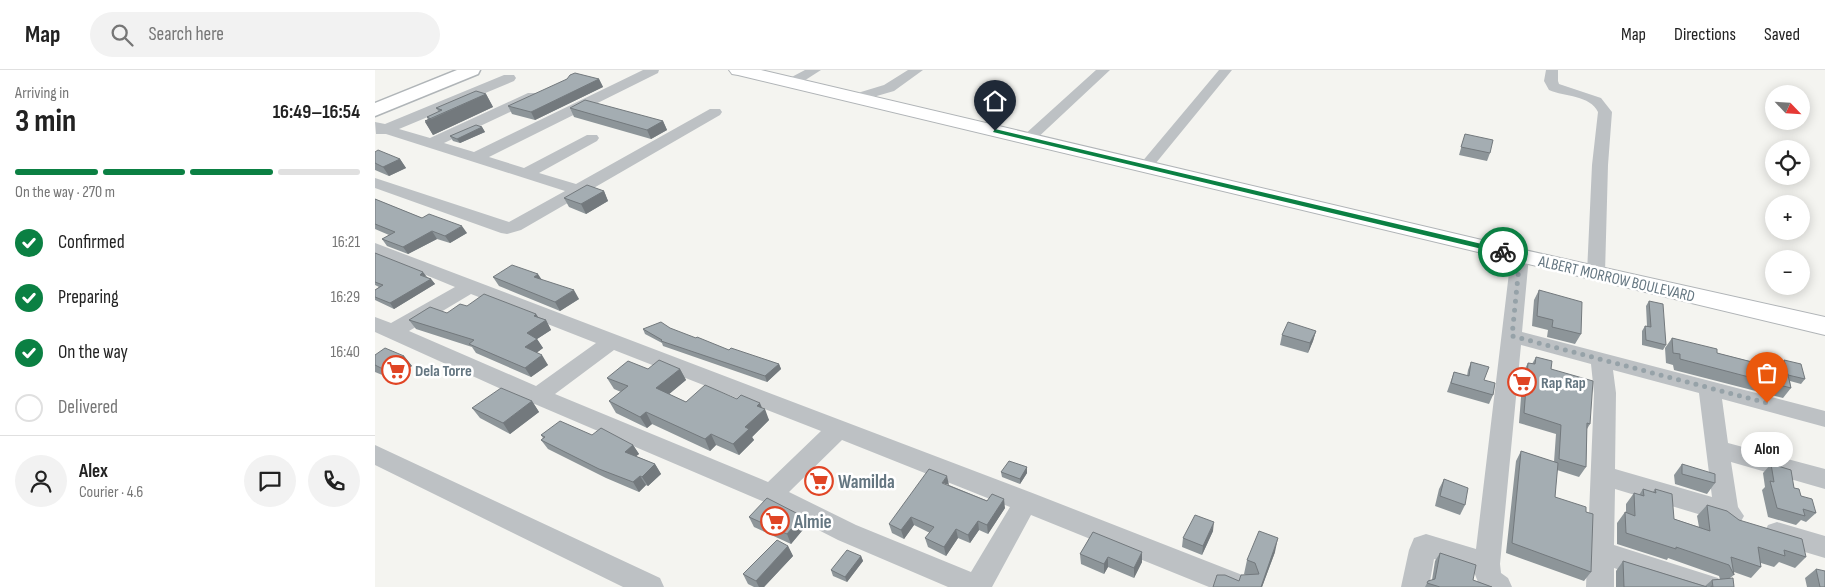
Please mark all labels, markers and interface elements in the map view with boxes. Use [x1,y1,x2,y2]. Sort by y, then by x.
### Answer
search box [90,12,440,57]
text: Map [25,20,60,49]
icon: search [108,21,136,49]
text: Search here [148,23,224,46]
text: Map [1621,24,1646,45]
text: Directions [1674,24,1736,45]
text: Saved [1764,24,1800,45]
pin [974,80,1016,131]
text: Arriving in [15,84,69,103]
north arrow [1765,85,1810,130]
map controls [1765,85,1810,295]
icon: home [981,87,1009,115]
text: 16:49–16:54 [273,101,360,124]
text: 3 min [15,102,76,141]
button: locate [1765,140,1810,185]
text: On the way · 270 m [15,183,115,202]
button: + [1765,195,1810,240]
courier [1478,227,1528,277]
icon: check [15,229,43,257]
text: Confirmed [58,231,125,254]
text: 16:21 [332,233,360,252]
icon: bike [1489,238,1517,266]
button: − [1765,250,1810,295]
street label: ALBERT MORROW BOULEVARD [1536,252,1697,307]
icon: check [15,284,43,312]
text: Preparing [58,286,119,309]
text: 16:29 [331,288,360,307]
icon: check [15,339,43,367]
text: On the way [58,341,128,364]
text: 16:40 [331,343,360,362]
pin [1746,352,1788,403]
supermarket icon: Dela Torre [381,355,411,385]
icon: bag [1753,359,1781,387]
place label: Dela Torre [415,362,472,381]
supermarket icon: Rap Rap [1507,367,1537,397]
place label: Rap Rap [1541,374,1586,393]
text: Delivered [58,396,118,419]
callout: Alon [1741,433,1793,468]
text: Alon [1754,440,1780,459]
button: person [15,455,67,507]
button: chat [244,455,296,507]
button: phone [308,455,360,507]
text: Alex [79,460,108,483]
supermarket icon: Wamilda [804,466,834,496]
place label: Wamilda [838,471,895,494]
text: Courier · 4.6 [79,483,143,502]
supermarket icon: Almie [760,506,790,536]
place label: Almie [793,511,832,534]

